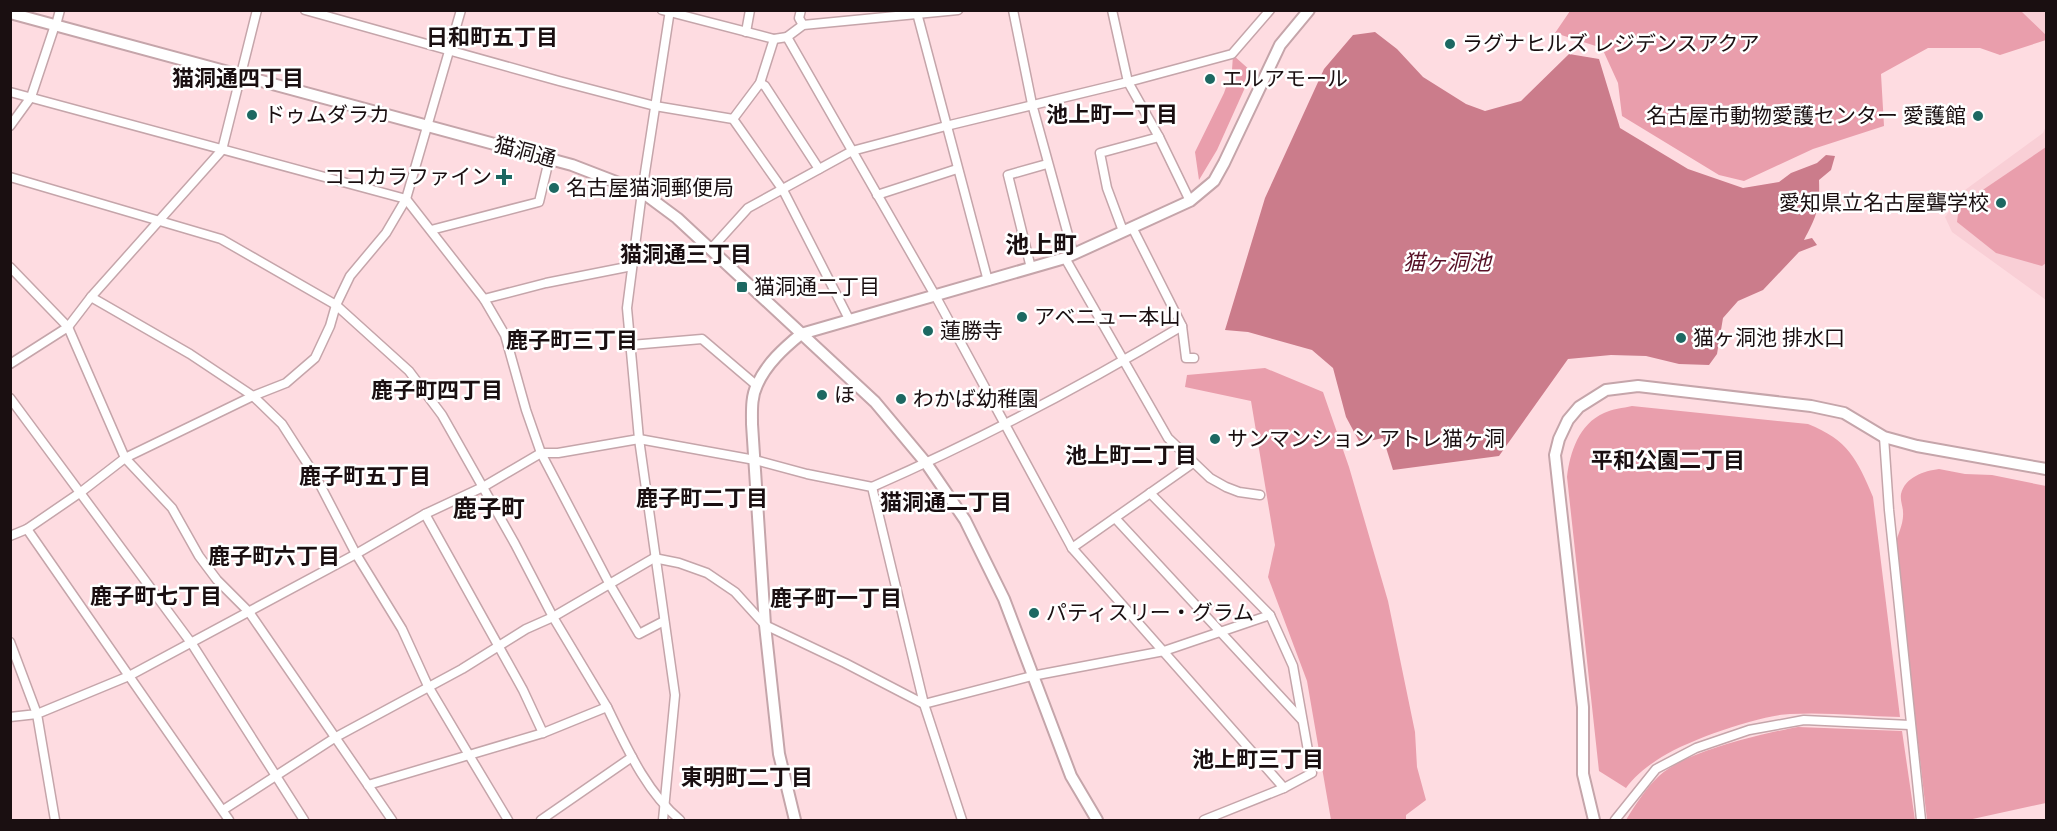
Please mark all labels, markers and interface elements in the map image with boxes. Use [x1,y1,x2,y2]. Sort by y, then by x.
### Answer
district label: 日和町五丁目 [426,23,558,51]
place label: ラグナヒルズ レジデンスアクア [1462,30,1760,57]
marker: ラグナヒルズ レジデンスアクア [1443,37,1457,51]
district label: 猫洞通四丁目 [172,64,304,92]
place label: エルアモール [1222,65,1348,92]
marker: エルアモール [1203,72,1217,86]
district label: 池上町一丁目 [1046,100,1178,128]
place label: ドゥムダラカ [264,101,390,128]
place label: 名古屋市動物愛護センター 愛護館 [1646,102,1966,129]
marker: ドゥムダラカ [245,108,259,122]
marker: 名古屋市動物愛護センター 愛護館 [1971,109,1985,123]
street label: 猫洞通 [491,130,559,173]
place label: ココカラファイン [324,163,492,190]
marker: ココカラファイン [497,170,511,184]
place label: 名古屋猫洞郵便局 [566,174,734,201]
marker: 名古屋猫洞郵便局 [547,181,561,195]
place label: 愛知県立名古屋聾学校 [1779,189,1989,216]
marker: 愛知県立名古屋聾学校 [1994,196,2008,210]
district label: 池上町 [1005,229,1077,260]
district label: 猫洞通三丁目 [620,240,752,268]
water label: 猫ヶ洞池 [1403,248,1493,276]
place label: 猫洞通二丁目 [754,273,880,300]
marker: 猫洞通二丁目 [735,280,749,294]
place label: アベニュー本山 [1034,303,1181,330]
marker: アベニュー本山 [1015,310,1029,324]
place label: 蓮勝寺 [940,317,1003,344]
marker: 蓮勝寺 [921,324,935,338]
place label: 猫ヶ洞池 排水口 [1693,324,1845,351]
district label: 鹿子町三丁目 [506,326,638,354]
marker: 猫ヶ洞池 排水口 [1674,331,1688,345]
district label: 鹿子町四丁目 [371,376,503,404]
place label: ほ [834,381,855,408]
place label: わかば幼稚園 [913,385,1039,412]
marker: ほ [815,388,829,402]
marker: わかば幼稚園 [894,392,908,406]
place label: サンマンション アトレ猫ヶ洞 [1227,425,1505,452]
marker: サンマンション アトレ猫ヶ洞 [1208,432,1222,446]
district label: 池上町二丁目 [1065,441,1197,469]
district label: 平和公園二丁目 [1591,446,1745,474]
district label: 鹿子町五丁目 [299,462,431,490]
district label: 鹿子町二丁目 [636,484,768,512]
district label: 猫洞通二丁目 [880,488,1012,516]
district label: 鹿子町 [453,493,525,524]
district label: 鹿子町六丁目 [208,542,340,570]
district label: 鹿子町七丁目 [90,582,222,610]
district label: 鹿子町一丁目 [770,584,902,612]
place label: パティスリー・グラム [1046,599,1254,626]
marker: パティスリー・グラム [1027,606,1041,620]
district label: 池上町三丁目 [1192,745,1324,773]
district label: 東明町二丁目 [681,763,813,791]

